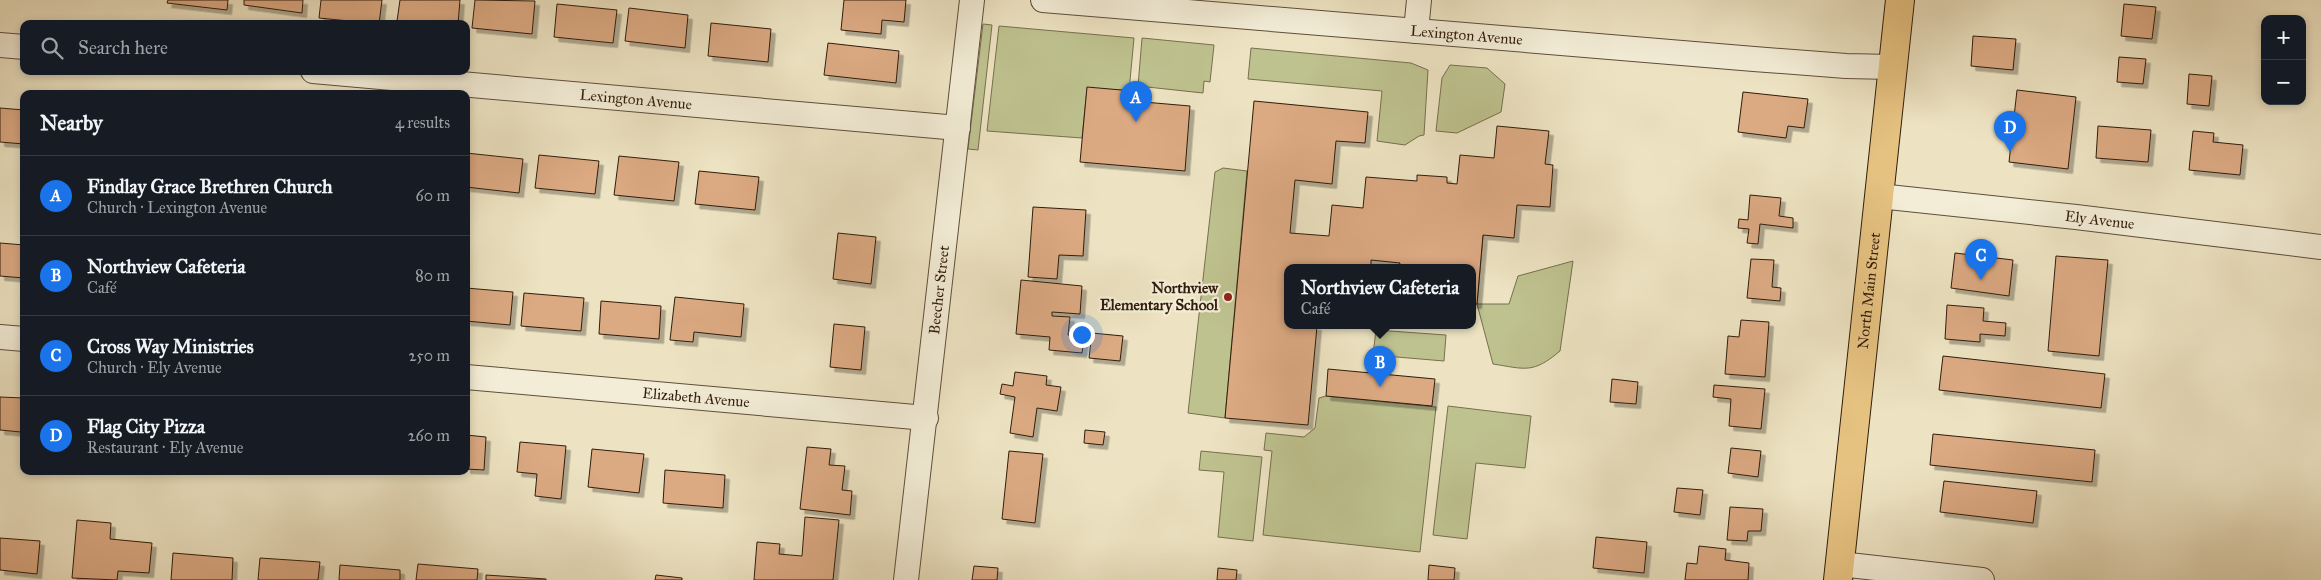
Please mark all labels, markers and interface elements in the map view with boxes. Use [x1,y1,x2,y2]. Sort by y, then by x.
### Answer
map controls [2261,15,2306,105]
button: + [2261,15,2306,60]
search box [20,20,470,75]
street label: Lexington Avenue [1410,22,1523,49]
icon: search [38,34,66,62]
text: Search here [78,36,168,59]
button: − [2261,60,2306,105]
pin: A [1120,81,1152,122]
street label: Lexington Avenue [579,86,693,113]
text: Nearby [40,110,103,136]
pin: D [1994,111,2026,152]
text: 4 results [395,113,450,132]
text: Findlay Grace Brethren Church [87,175,333,198]
text: A [51,186,61,205]
text: 60 m [416,186,450,205]
text: Church · Lexington Avenue [87,198,267,217]
street label: Ely Avenue [2064,207,2135,233]
street label: North Main Street [1854,231,1884,350]
pin: C [1965,239,1997,280]
street label: Beecher Street [925,244,953,335]
text: Northview Cafeteria [87,255,246,278]
popup [1284,264,1476,329]
text: B [51,266,61,285]
text: 80 m [415,266,450,285]
text: Northview Cafeteria [1301,276,1459,299]
text: Café [87,278,117,297]
place label: Northview Elementary School [1100,279,1219,315]
marker: Northview Elementary School [1222,291,1234,303]
text: Café [1301,299,1330,318]
your location [1069,322,1095,348]
text: Cross Way Ministries [87,335,254,358]
text: C [51,346,61,365]
text: 250 m [409,346,450,365]
pin: B [1364,346,1396,387]
text: Church · Ely Avenue [87,358,222,377]
street label: Elizabeth Avenue [642,384,751,411]
text: Flag City Pizza [87,415,205,438]
text: D [50,426,62,445]
text: 260 m [408,426,450,445]
text: Restaurant · Ely Avenue [87,438,244,457]

